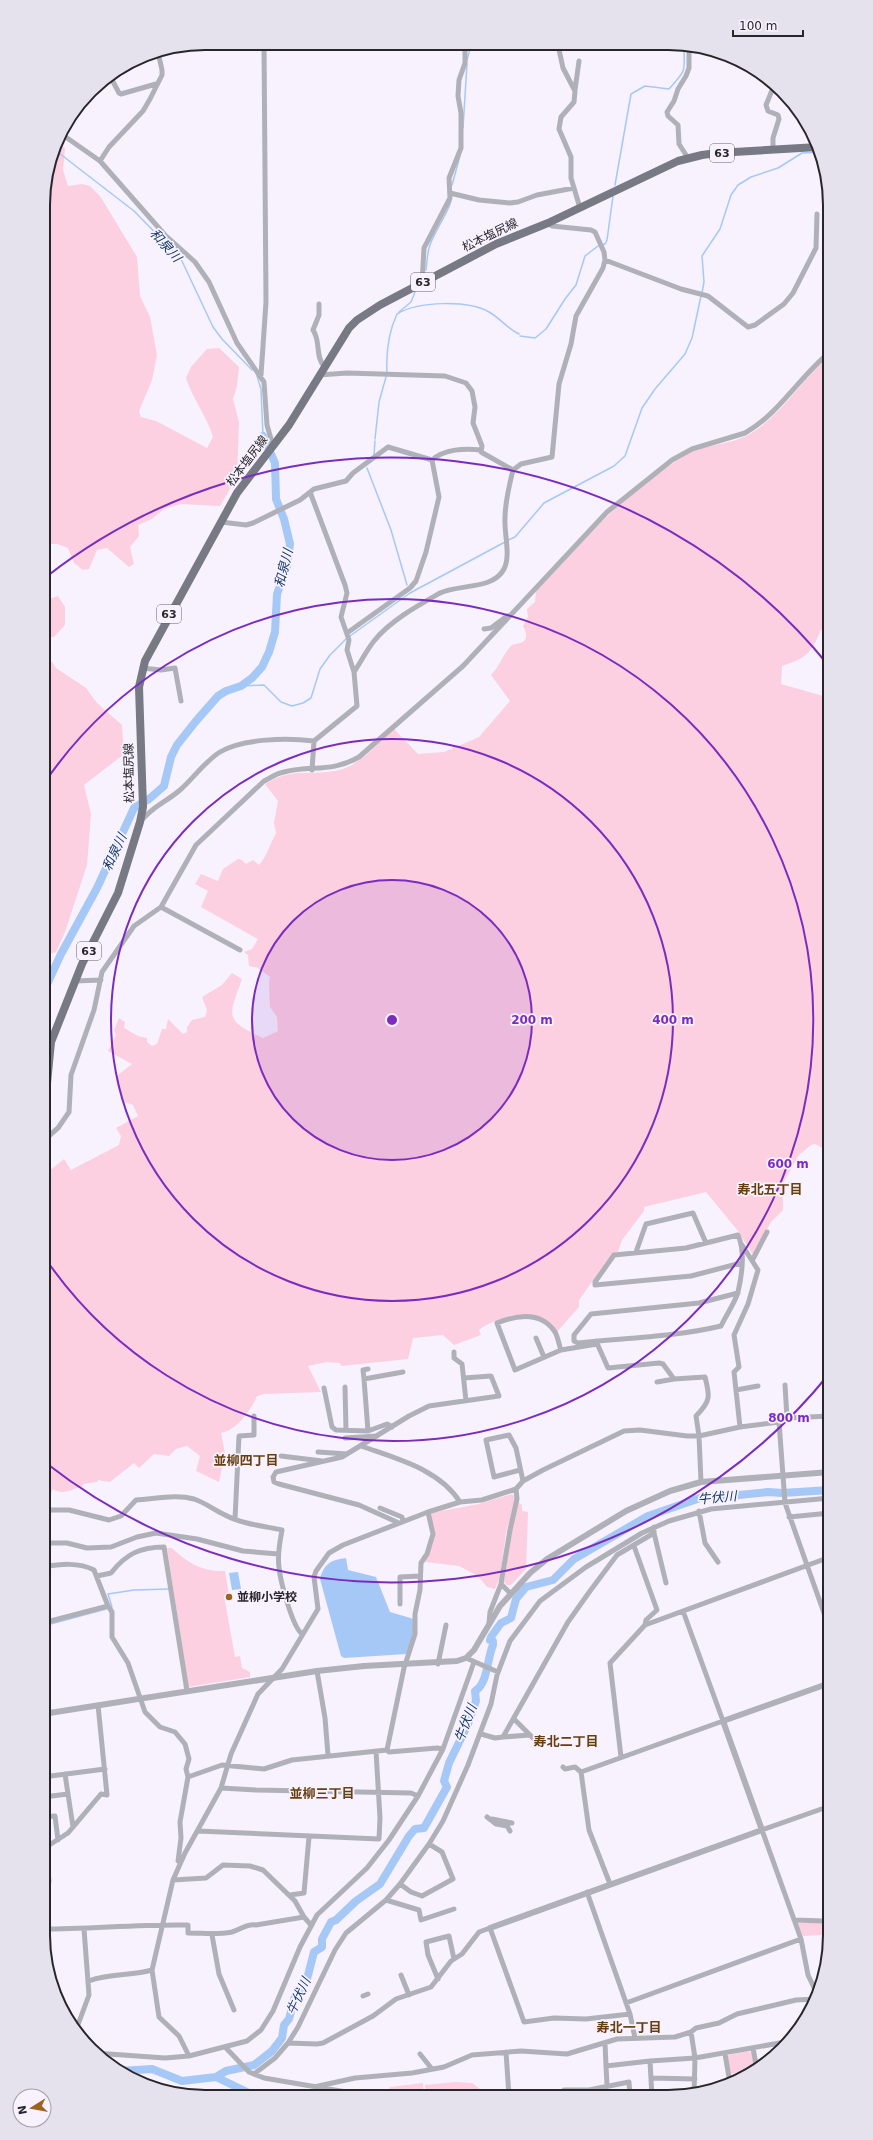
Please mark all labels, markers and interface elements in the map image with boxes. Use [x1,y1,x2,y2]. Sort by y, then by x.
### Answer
scale bar [733,12,803,38]
text: 100 m [739,19,777,33]
road number: 63 [710,144,734,162]
street label: 松本塩尻線 [460,216,520,254]
water label: 和泉川 [147,226,186,266]
road number: 63 [411,273,435,291]
street label: 松本塩尻線 [223,433,271,489]
water label: 和泉川 [271,545,296,589]
road number: 63 [157,605,181,623]
street label: 松本塩尻線 [121,743,137,803]
water label: 和泉川 [99,830,130,873]
road number: 63 [77,942,101,960]
centre of rings [385,1013,399,1027]
text: 200 m [511,1013,553,1027]
text: 400 m [652,1013,694,1027]
text: 600 m [767,1157,809,1171]
district label: 寿北五丁目 [737,1182,803,1197]
text: 800 m [768,1411,810,1425]
district label: 並柳四丁目 [213,1453,279,1468]
water label: 牛伏川 [697,1488,739,1507]
place label: 並柳小学校 [237,1590,297,1604]
marker: 並柳小学校 [224,1592,234,1602]
water label: 牛伏川 [451,1700,480,1744]
district label: 寿北二丁目 [533,1734,599,1749]
district label: 並柳三丁目 [289,1786,355,1801]
water label: 牛伏川 [283,1974,314,2017]
district label: 寿北一丁目 [596,2020,662,2035]
north arrow [12,2088,52,2128]
text: N [15,2104,30,2116]

